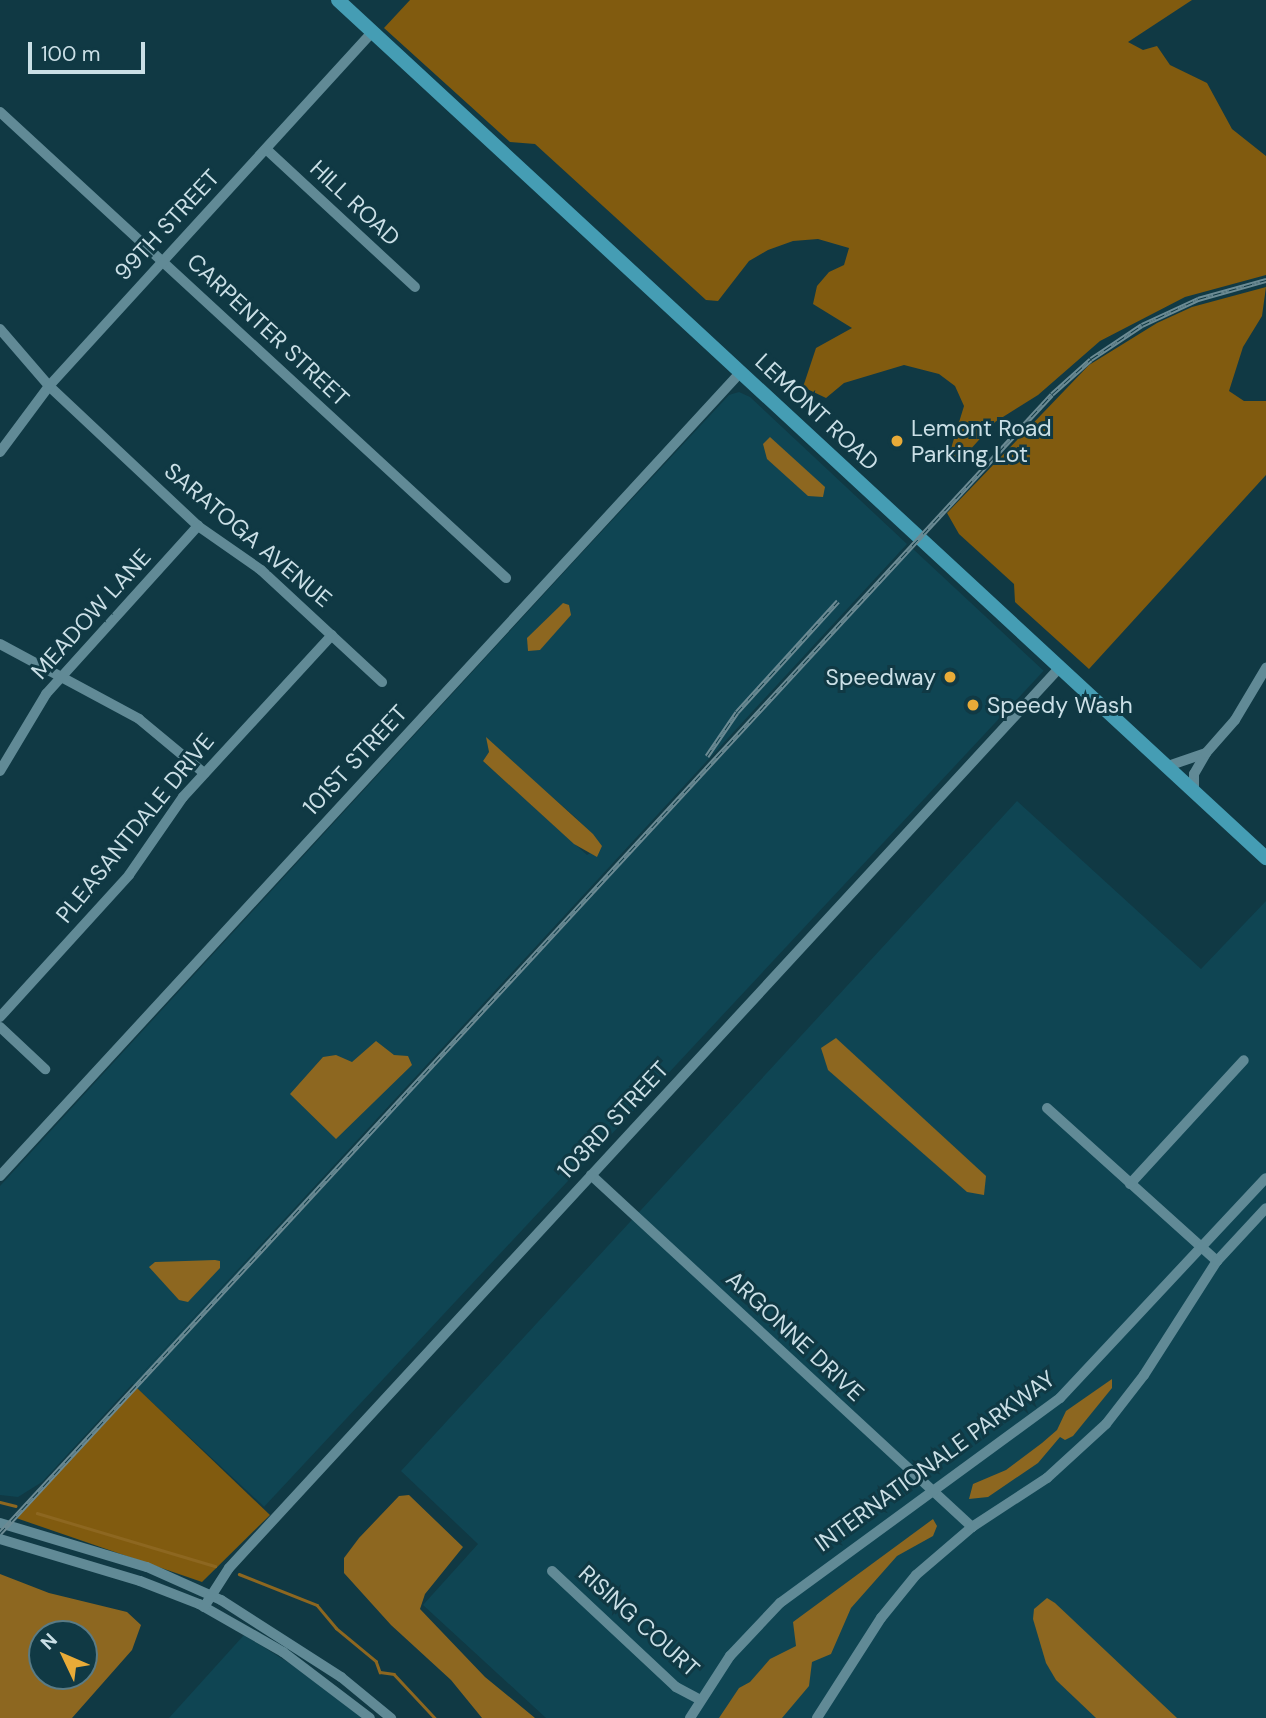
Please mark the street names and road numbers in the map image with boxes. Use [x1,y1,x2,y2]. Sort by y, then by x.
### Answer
street label: HILL ROAD [304,154,406,252]
street label: 99TH STREET [109,164,225,286]
street label: CARPENTER STREET [181,248,355,412]
street label: LEMONT ROAD [750,348,884,476]
street label: SARATOGA AVENUE [159,457,337,613]
street label: MEADOW LANE [25,543,157,685]
street label: 101ST STREET [297,699,413,821]
street label: PLEASANTDALE DRIVE [50,728,220,928]
street label: 103RD STREET [552,1056,674,1184]
street label: ARGONNE DRIVE [720,1265,870,1407]
street label: INTERNATIONALE PARKWAY [810,1365,1060,1557]
street label: RISING COURT [573,1560,705,1682]

